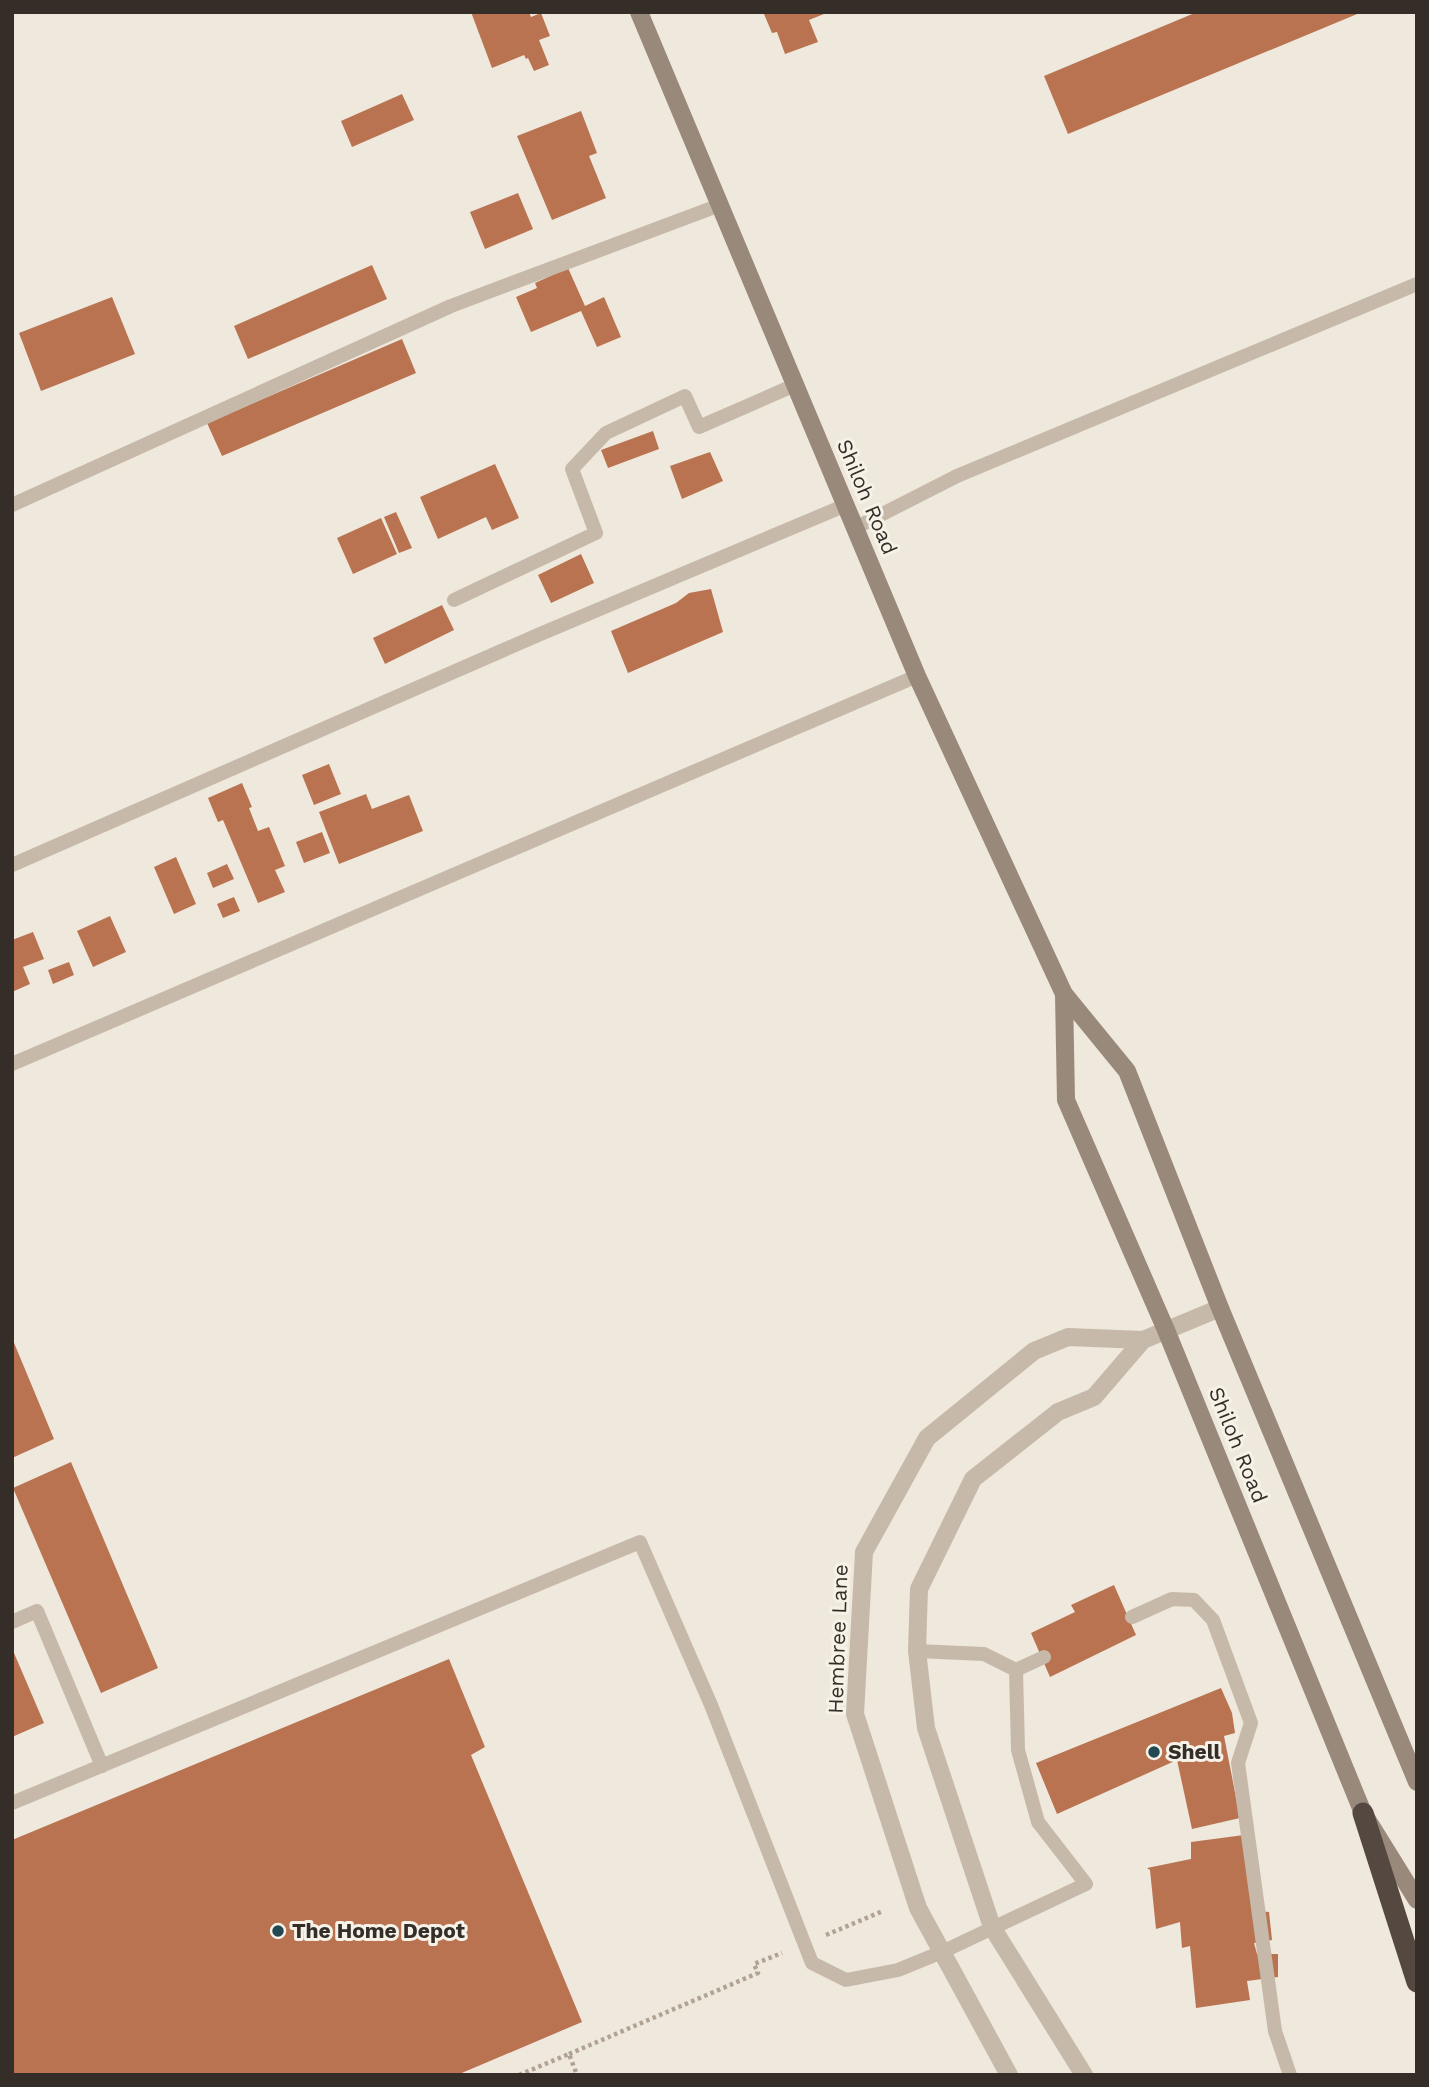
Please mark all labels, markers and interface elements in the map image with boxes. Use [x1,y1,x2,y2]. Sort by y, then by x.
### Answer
street label: Shiloh Road [832,436,903,558]
street label: Shiloh Road [1204,1383,1273,1506]
street label: Hembree Lane [822,1564,853,1714]
place label: Shell [1168,1739,1221,1764]
marker: Shell [1146,1744,1162,1760]
place label: The Home Depot [292,1918,465,1943]
marker: The Home Depot [270,1923,286,1939]

